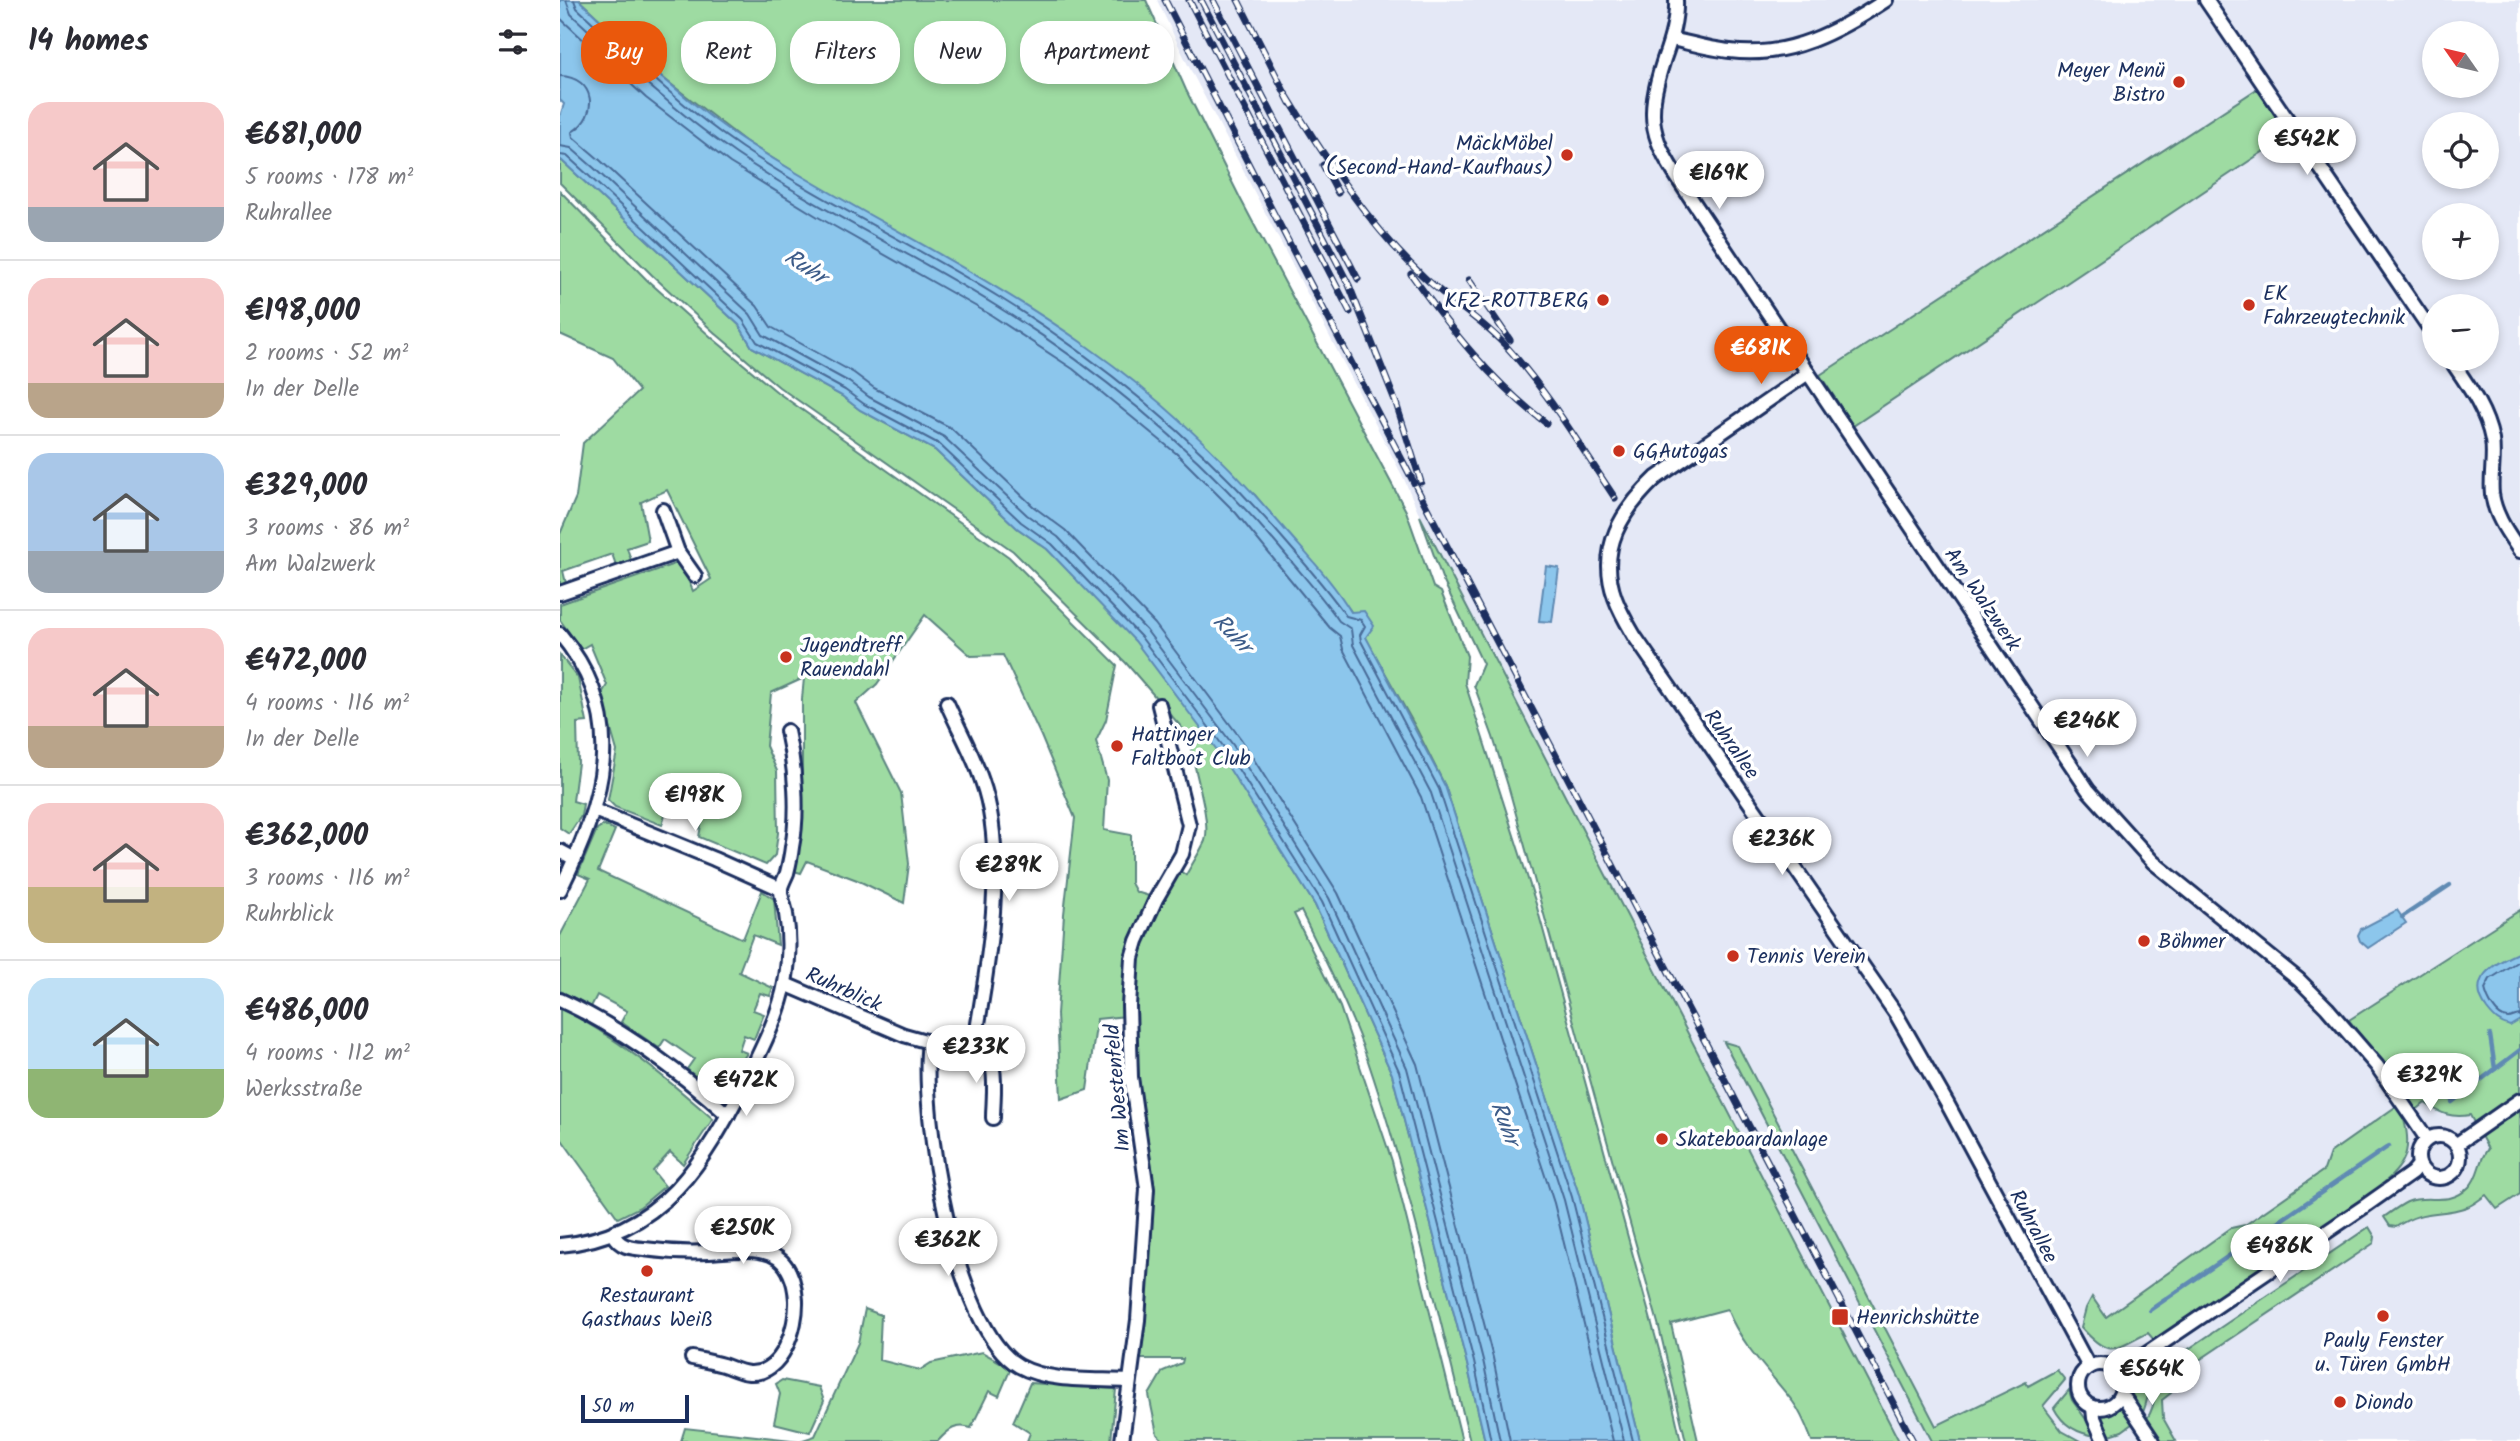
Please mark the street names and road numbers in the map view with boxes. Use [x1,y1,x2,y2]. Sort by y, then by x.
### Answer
street label: Am Walzwerk [1935,541,2029,658]
street label: Ruhrallee [1694,703,1767,787]
street label: Ruhrblick [800,959,887,1022]
street label: Im Westenfeld [1096,1022,1141,1153]
street label: Ruhrallee [1999,1184,2066,1270]

